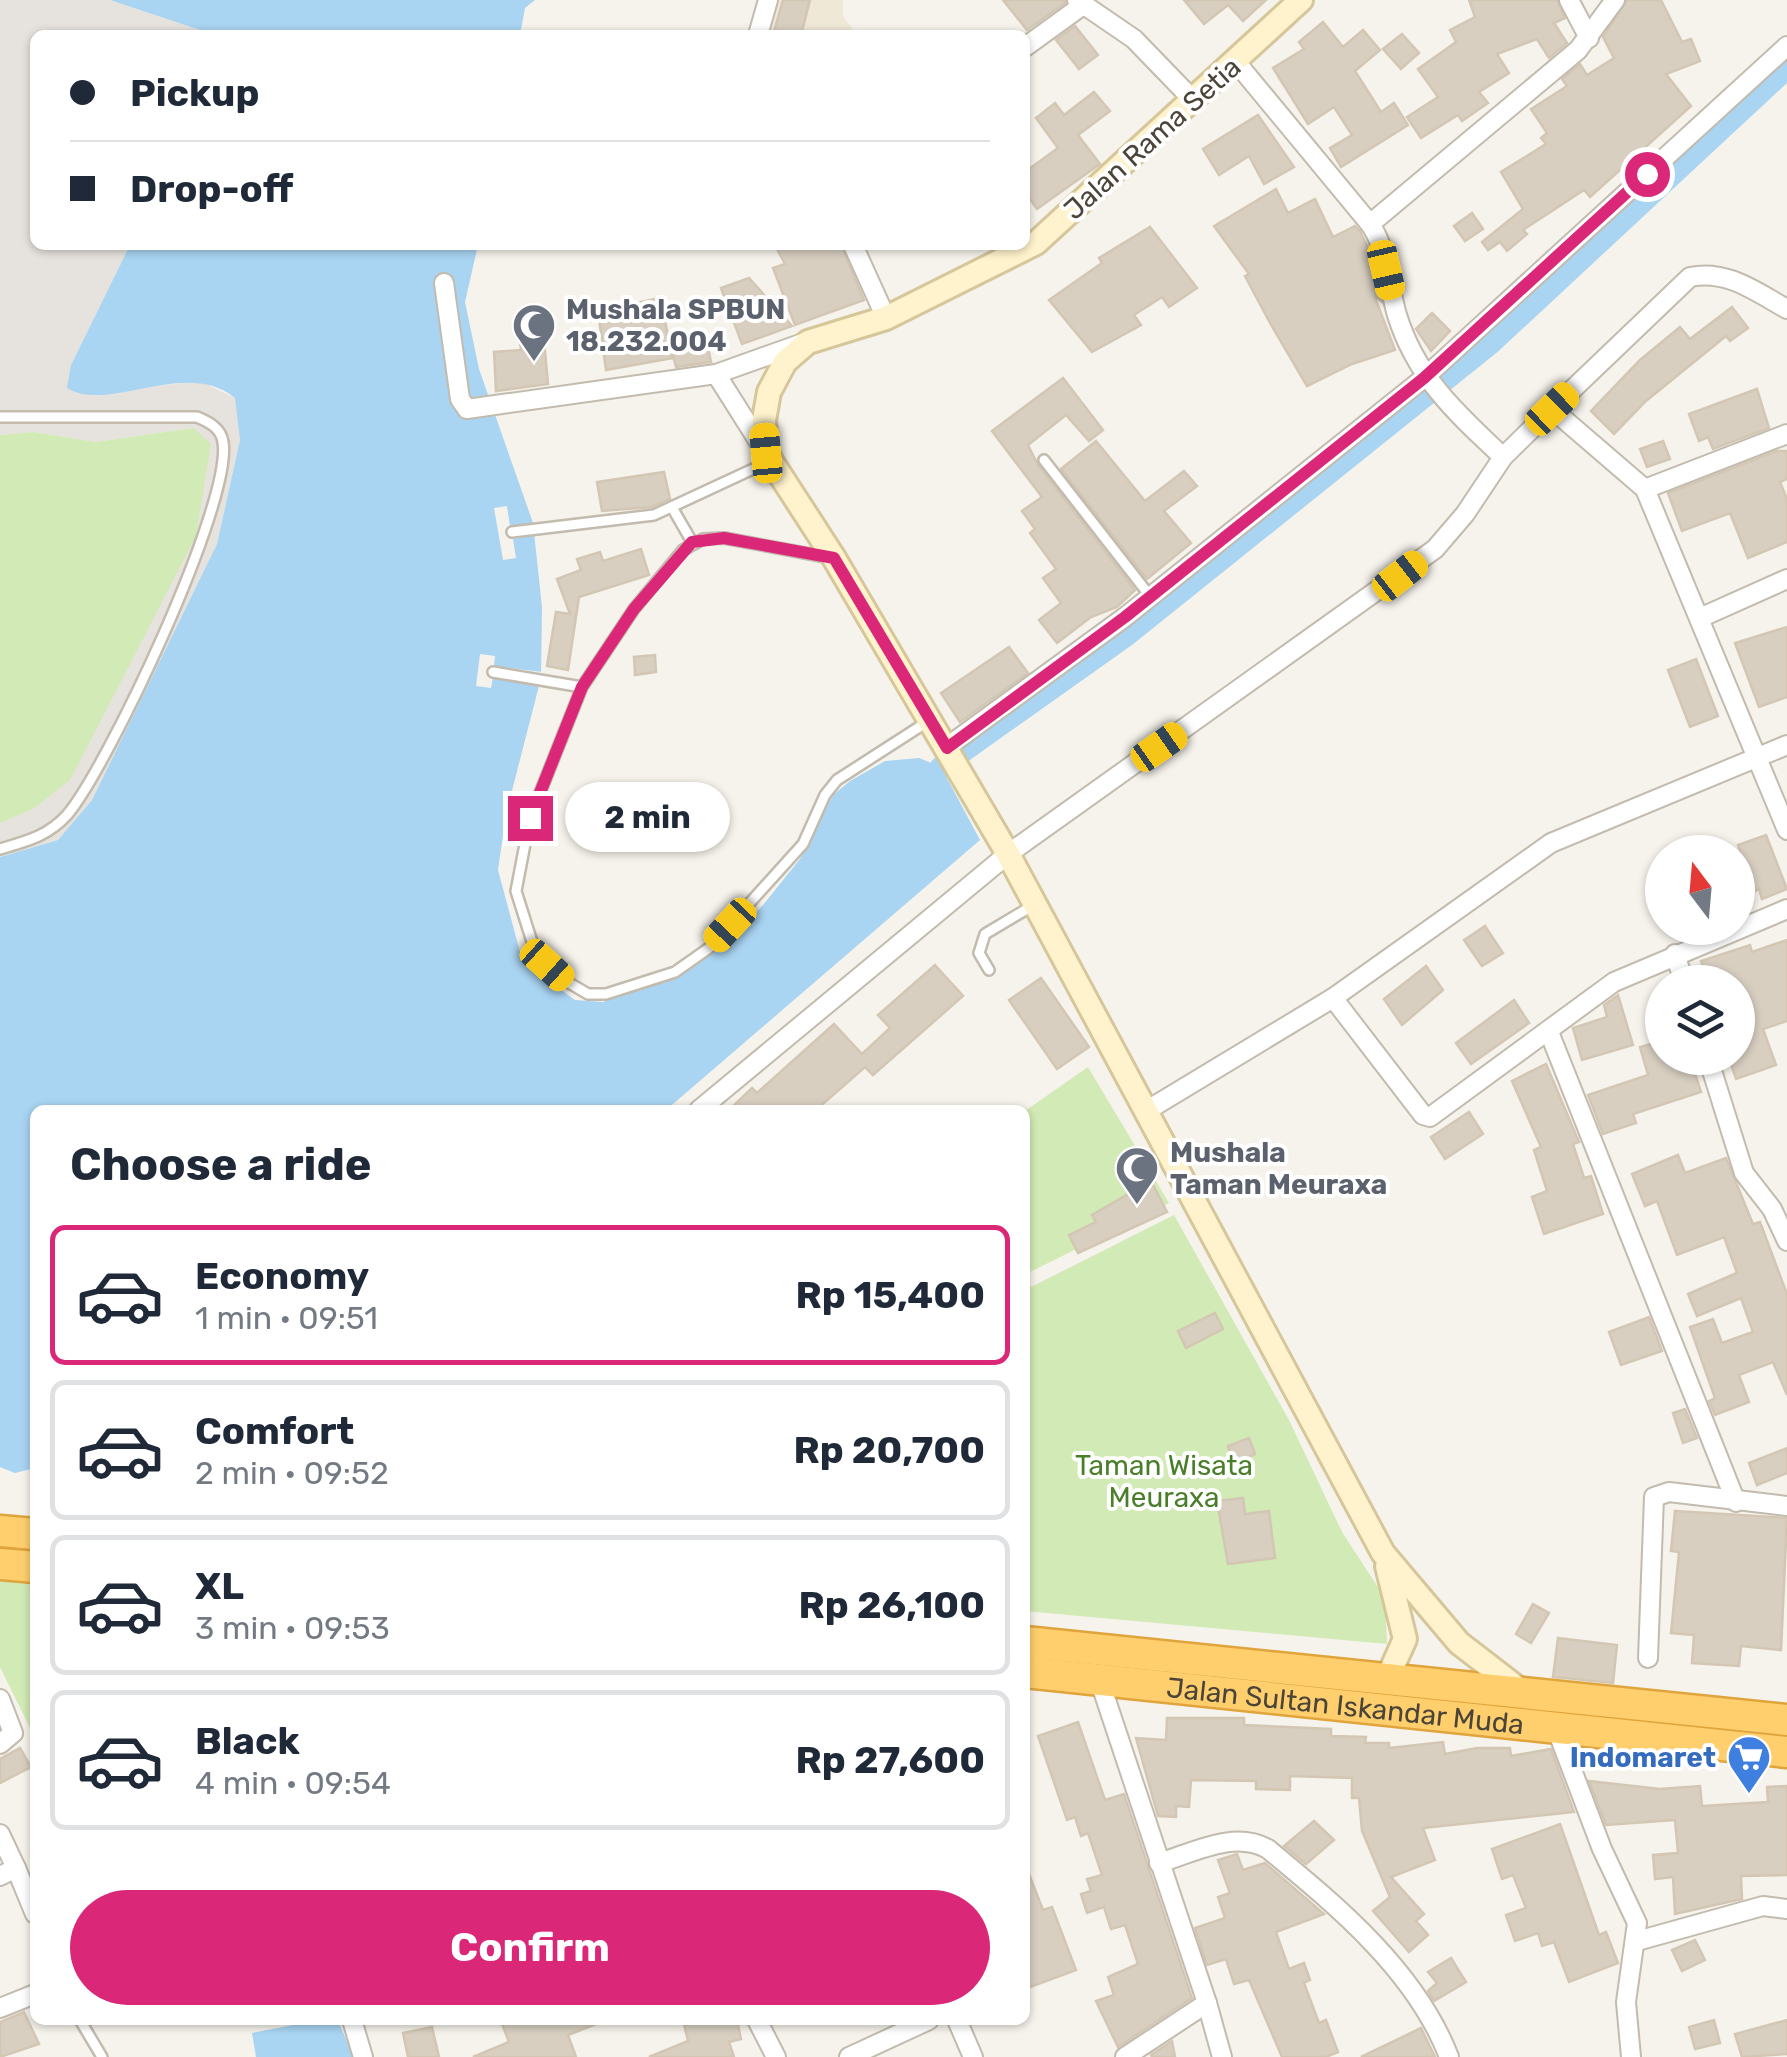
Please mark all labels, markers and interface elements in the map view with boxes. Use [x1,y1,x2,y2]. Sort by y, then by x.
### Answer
street label: Jalan Rama Setia [1057,50,1247,226]
text: Pickup [130,70,259,116]
route start [1625,152,1670,197]
text: Drop-off [130,166,293,212]
car [1365,237,1407,303]
place label: Mushala SPBUN 18.232.004 [566,293,785,358]
mosque icon: Mushala SPBUN 18.232.004 [511,302,557,363]
car [1520,377,1584,441]
car [748,422,784,484]
car [1367,546,1433,606]
car [1126,718,1192,776]
callout: 2 min [565,783,730,853]
route end [508,796,553,841]
text: 2 min [604,798,691,836]
north arrow [1645,835,1755,945]
map controls [1645,835,1755,1075]
car [699,893,761,957]
car [515,934,579,996]
button: layers [1645,965,1755,1075]
place label: Mushala Taman Meuraxa [1170,1136,1387,1201]
text: Choose a ride [70,1138,372,1191]
mosque icon: Mushala Taman Meuraxa [1114,1145,1160,1206]
icon: car [75,1250,165,1340]
text: Economy [195,1253,369,1299]
text: Rp 15,400 [795,1272,985,1318]
text: 1 min · 09:51 [195,1299,378,1337]
icon: car [75,1405,165,1495]
text: Comfort [195,1408,354,1454]
text: Rp 20,700 [794,1427,985,1473]
park label: Taman Wisata Meuraxa [1075,1449,1253,1514]
text: 2 min · 09:52 [195,1454,389,1492]
icon: car [75,1560,165,1650]
text: XL [195,1563,244,1609]
text: Rp 26,100 [799,1582,985,1628]
text: 3 min · 09:53 [195,1609,390,1647]
street label: Jalan Sultan Iskandar Muda [1165,1671,1526,1741]
icon: car [75,1715,165,1805]
text: Black [195,1718,300,1764]
supermarket icon: Indomaret [1726,1734,1772,1795]
text: Rp 27,600 [796,1737,985,1783]
place label: Indomaret [1570,1741,1716,1774]
text: 4 min · 09:54 [195,1764,391,1802]
button: Confirm [70,1890,990,2005]

